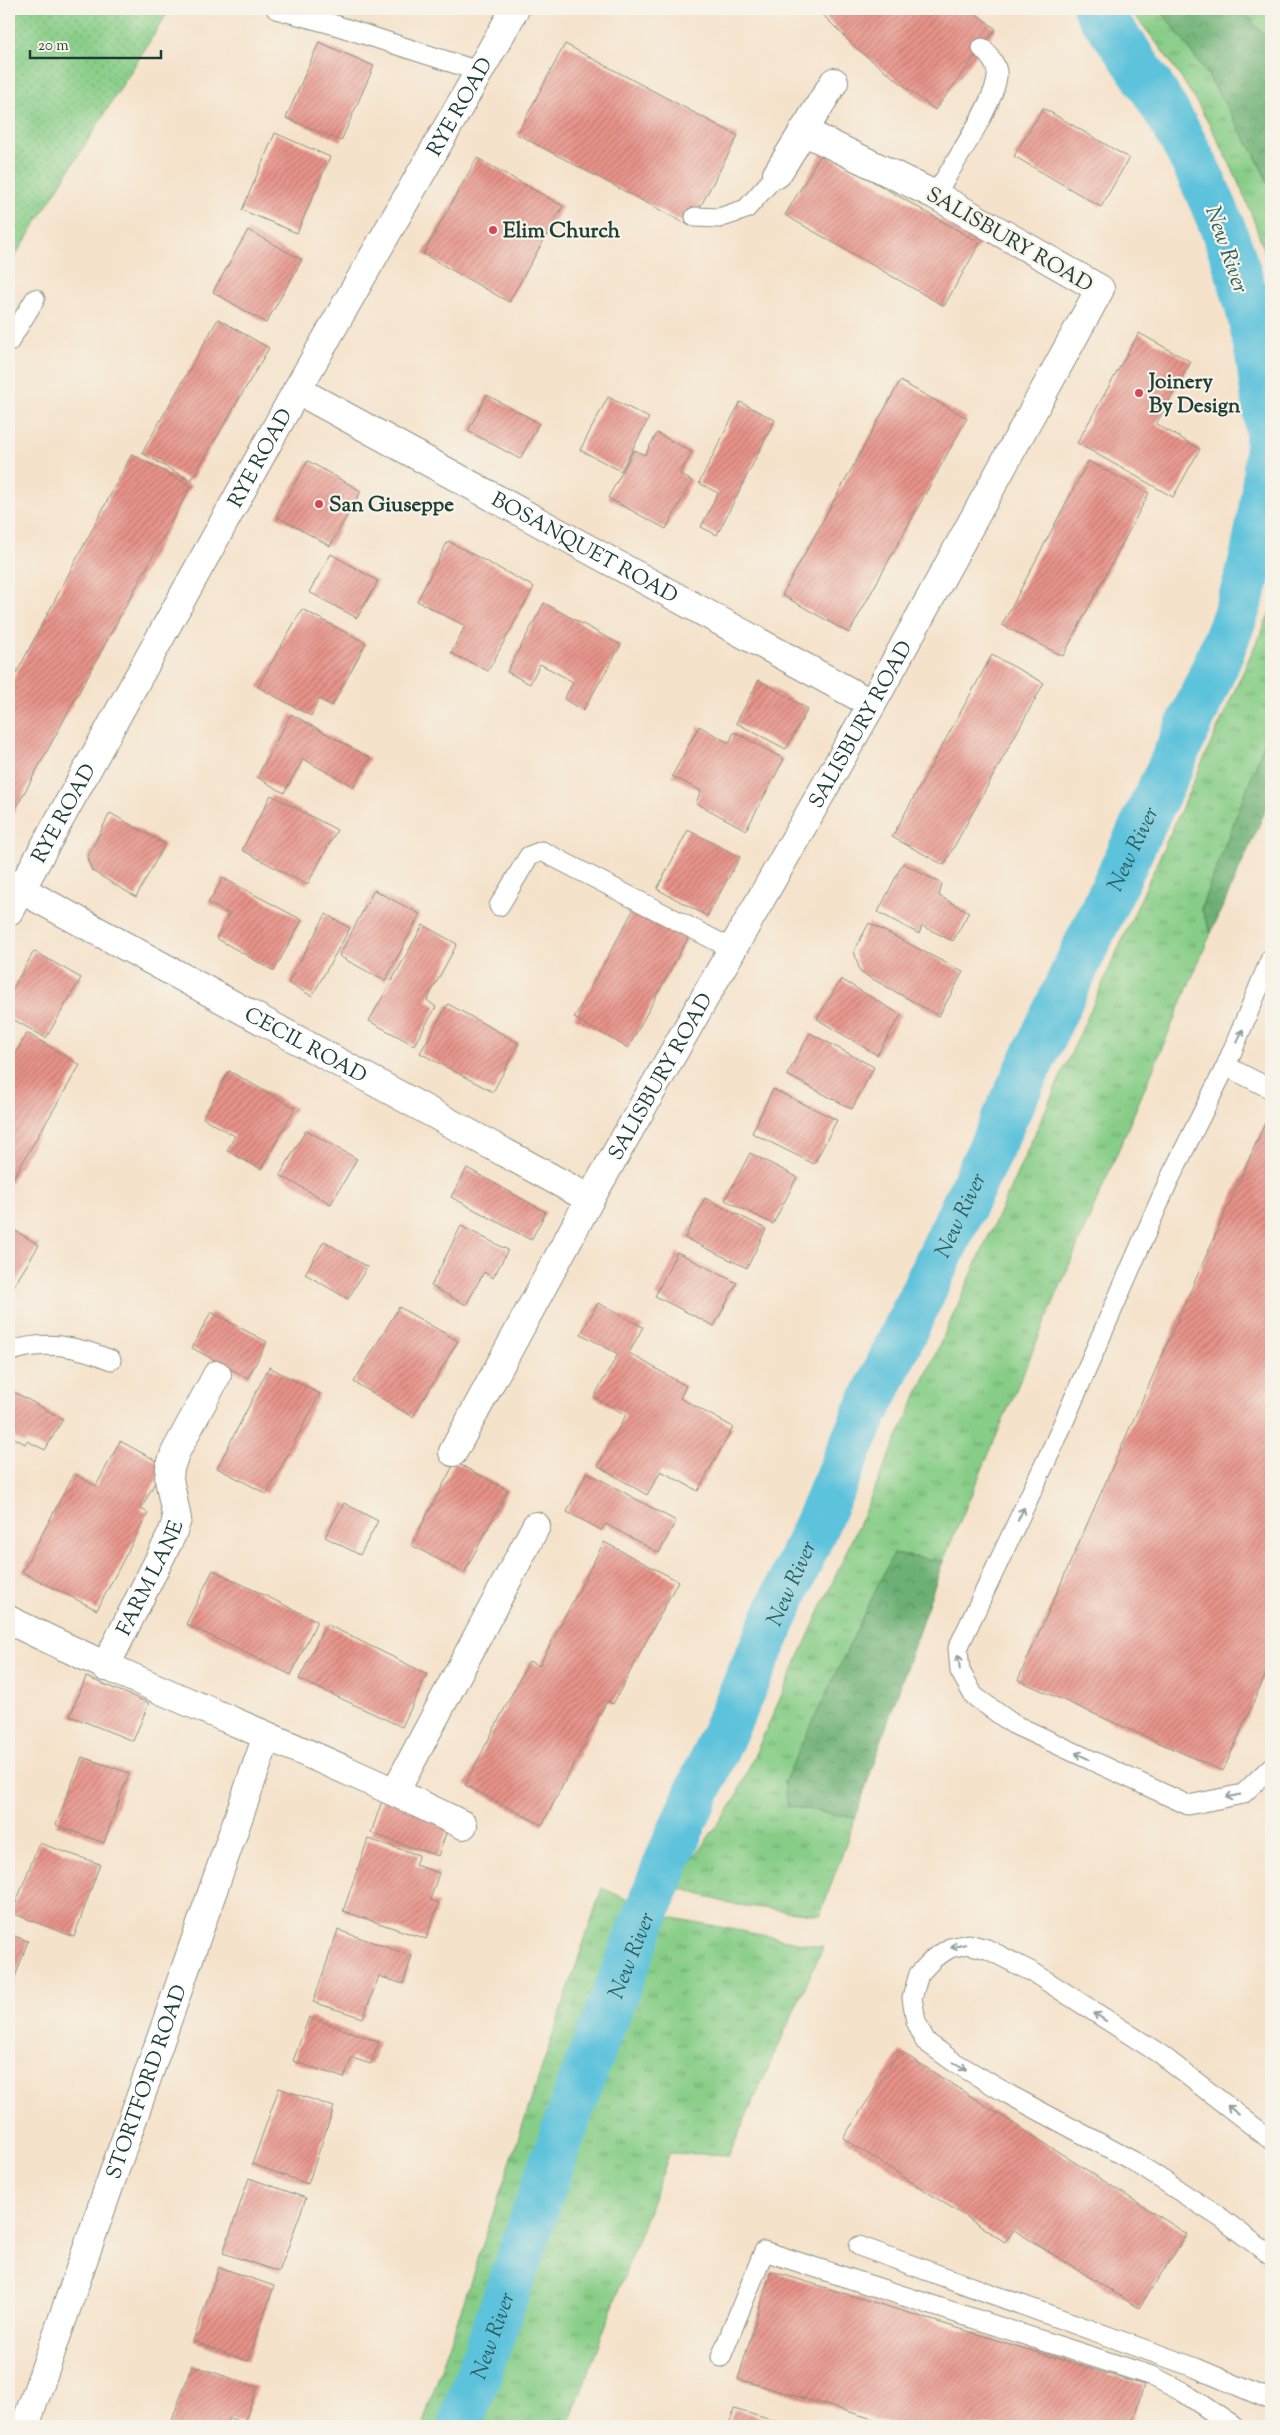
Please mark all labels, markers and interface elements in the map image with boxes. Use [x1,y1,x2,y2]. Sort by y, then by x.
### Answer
scale bar [30,28,161,60]
text: 20 m [38,36,69,57]
street label: RYE ROAD [421,52,501,162]
street label: SALISBURY ROAD [920,181,1098,301]
water label: New River [1195,202,1255,298]
place label: Elim Church [503,217,621,247]
marker: Elim Church [487,224,499,236]
place label: Joinery By Design [1147,368,1241,422]
marker: Joinery By Design [1133,387,1145,399]
street label: RYE ROAD [222,403,301,514]
street label: BOSANQUET ROAD [485,486,683,612]
place label: San Giuseppe [329,491,454,521]
marker: San Giuseppe [313,498,325,510]
street label: SALISBURY ROAD [803,636,921,815]
street label: RYE ROAD [25,759,105,869]
water label: New River [1101,802,1168,897]
street label: SALISBURY ROAD [602,988,721,1166]
street label: CECIL ROAD [238,1001,372,1092]
one-way arrow [1236,1029,1245,1044]
water label: New River [928,1168,996,1264]
one-way arrow [1017,1507,1026,1522]
street label: FARM LANE [110,1516,193,1641]
water label: New River [760,1536,826,1632]
one-way arrow [954,1654,964,1670]
one-way arrow [1075,1751,1090,1761]
one-way arrow [1226,1792,1242,1801]
water label: New River [602,1908,665,2004]
one-way arrow [950,1942,966,1951]
street label: STORTFORD ROAD [100,1981,196,2183]
one-way arrow [1094,2011,1108,2021]
one-way arrow [952,2061,966,2071]
one-way arrow [1227,2105,1240,2116]
water label: New River [465,2288,525,2384]

